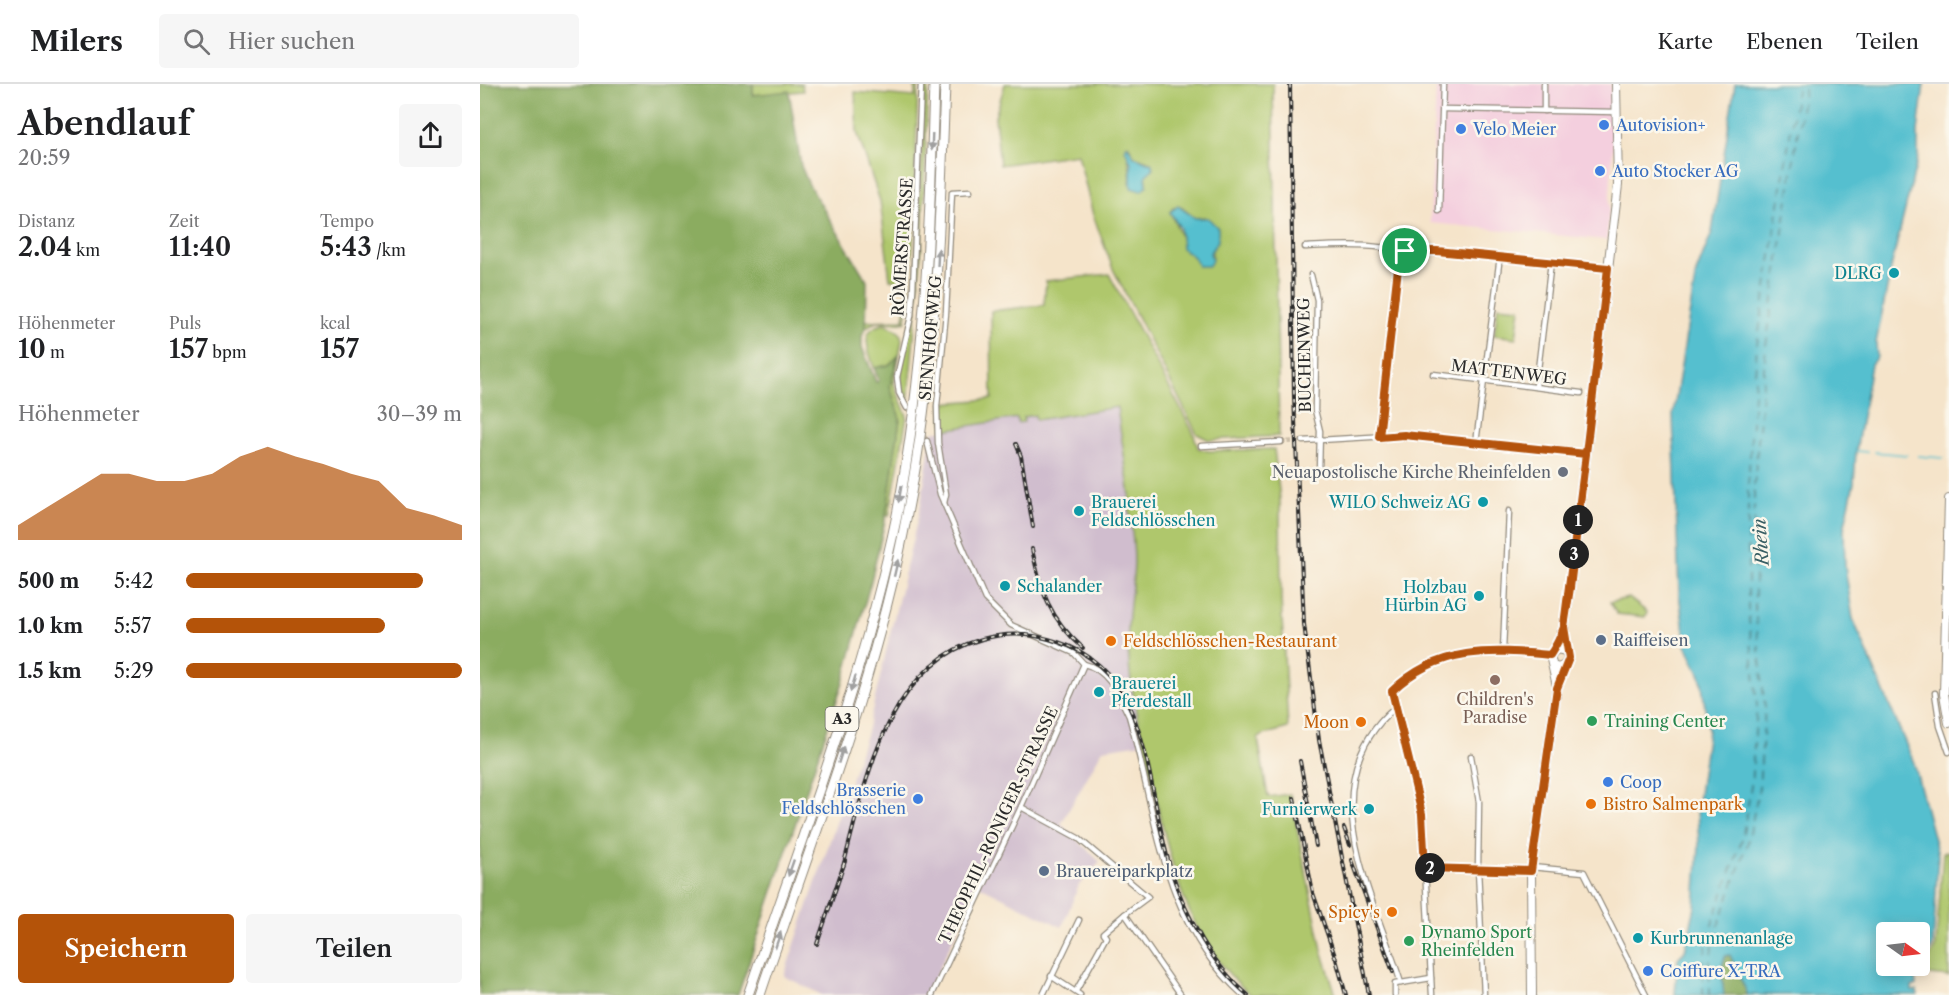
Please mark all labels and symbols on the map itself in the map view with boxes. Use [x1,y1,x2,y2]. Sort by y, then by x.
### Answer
place label: Autovision+ [1615,115,1706,135]
marker: Autovision+ [1597,118,1611,132]
place label: Velo Meier [1472,119,1556,139]
marker: Velo Meier [1454,122,1468,136]
one-way arrow [928,133,937,152]
place label: Auto Stocker AG [1611,161,1739,181]
marker: Auto Stocker AG [1593,164,1607,178]
street label: RÖMERSTRASSE [887,177,917,317]
pin [1379,225,1430,276]
one-way arrow [934,247,943,266]
place label: DLRG [1834,263,1882,283]
marker: DLRG [1887,266,1901,280]
street label: SENNHOFWEG [915,275,945,401]
street label: BUCHENWEG [1293,297,1315,413]
street label: MATTENWEG [1450,355,1568,389]
place label: Neuapostolische Kirche Rheinfelden [1272,462,1551,482]
marker: Neuapostolische Kirche Rheinfelden [1556,465,1570,479]
one-way arrow [895,485,904,504]
place label: Brauerei Feldschlösschen [1091,492,1215,530]
place label: WILO Schweiz AG [1328,492,1471,512]
marker: WILO Schweiz AG [1476,495,1490,509]
marker: Brauerei Feldschlösschen [1072,504,1086,518]
pin: 1 [1563,505,1593,535]
water label: Rhein [1748,518,1774,568]
pin: 3 [1559,539,1589,569]
one-way arrow [891,559,901,577]
place label: Schalander [1017,576,1102,596]
place label: Holzbau Hürbin AG [1385,577,1467,615]
marker: Schalander [998,579,1012,593]
marker: Holzbau Hürbin AG [1472,589,1486,603]
place label: Raiffeisen [1613,630,1689,650]
place label: Feldschlösschen-Restaurant [1123,631,1337,651]
marker: Raiffeisen [1594,633,1608,647]
marker: Feldschlösschen-Restaurant [1104,634,1118,648]
place label: Brauerei Pferdestall [1111,673,1192,711]
marker: Children's Paradise [1488,673,1502,687]
one-way arrow [848,675,857,693]
marker: Brauerei Pferdestall [1092,685,1106,699]
place label: Children's Paradise [1456,689,1534,727]
street label: THEOPHIL-RONIGER-STRASSE [934,703,1062,947]
road number: A3 [826,707,858,731]
place label: Training Center [1604,711,1726,731]
place label: Moon [1304,712,1349,732]
marker: Training Center [1585,714,1599,728]
marker: Moon [1354,715,1368,729]
one-way arrow [837,746,847,764]
place label: Coop [1620,772,1662,792]
marker: Coop [1601,775,1615,789]
place label: Brasserie Feldschlösschen [782,780,906,818]
marker: Brasserie Feldschlösschen [911,792,925,806]
place label: Bistro Salmenpark [1603,794,1744,814]
marker: Bistro Salmenpark [1584,797,1598,811]
place label: Furnierwerk [1262,799,1358,819]
marker: Furnierwerk [1362,802,1376,816]
pin: 2 [1415,853,1445,883]
one-way arrow [786,860,796,878]
place label: Brauereiparkplatz [1056,861,1193,881]
marker: Brauereiparkplatz [1037,864,1051,878]
place label: Spicy's [1328,902,1380,922]
marker: Spicy's [1385,905,1399,919]
place label: Dynamo Sport Rheinfelden [1421,922,1532,960]
north arrow [1876,922,1930,976]
place label: Kurbrunnenanlage [1650,928,1793,948]
one-way arrow [774,931,784,949]
marker: Kurbrunnenanlage [1631,931,1645,945]
marker: Dynamo Sport Rheinfelden [1402,934,1416,948]
place label: Coiffure X-TRA [1660,961,1782,981]
marker: Coiffure X-TRA [1641,964,1655,978]

